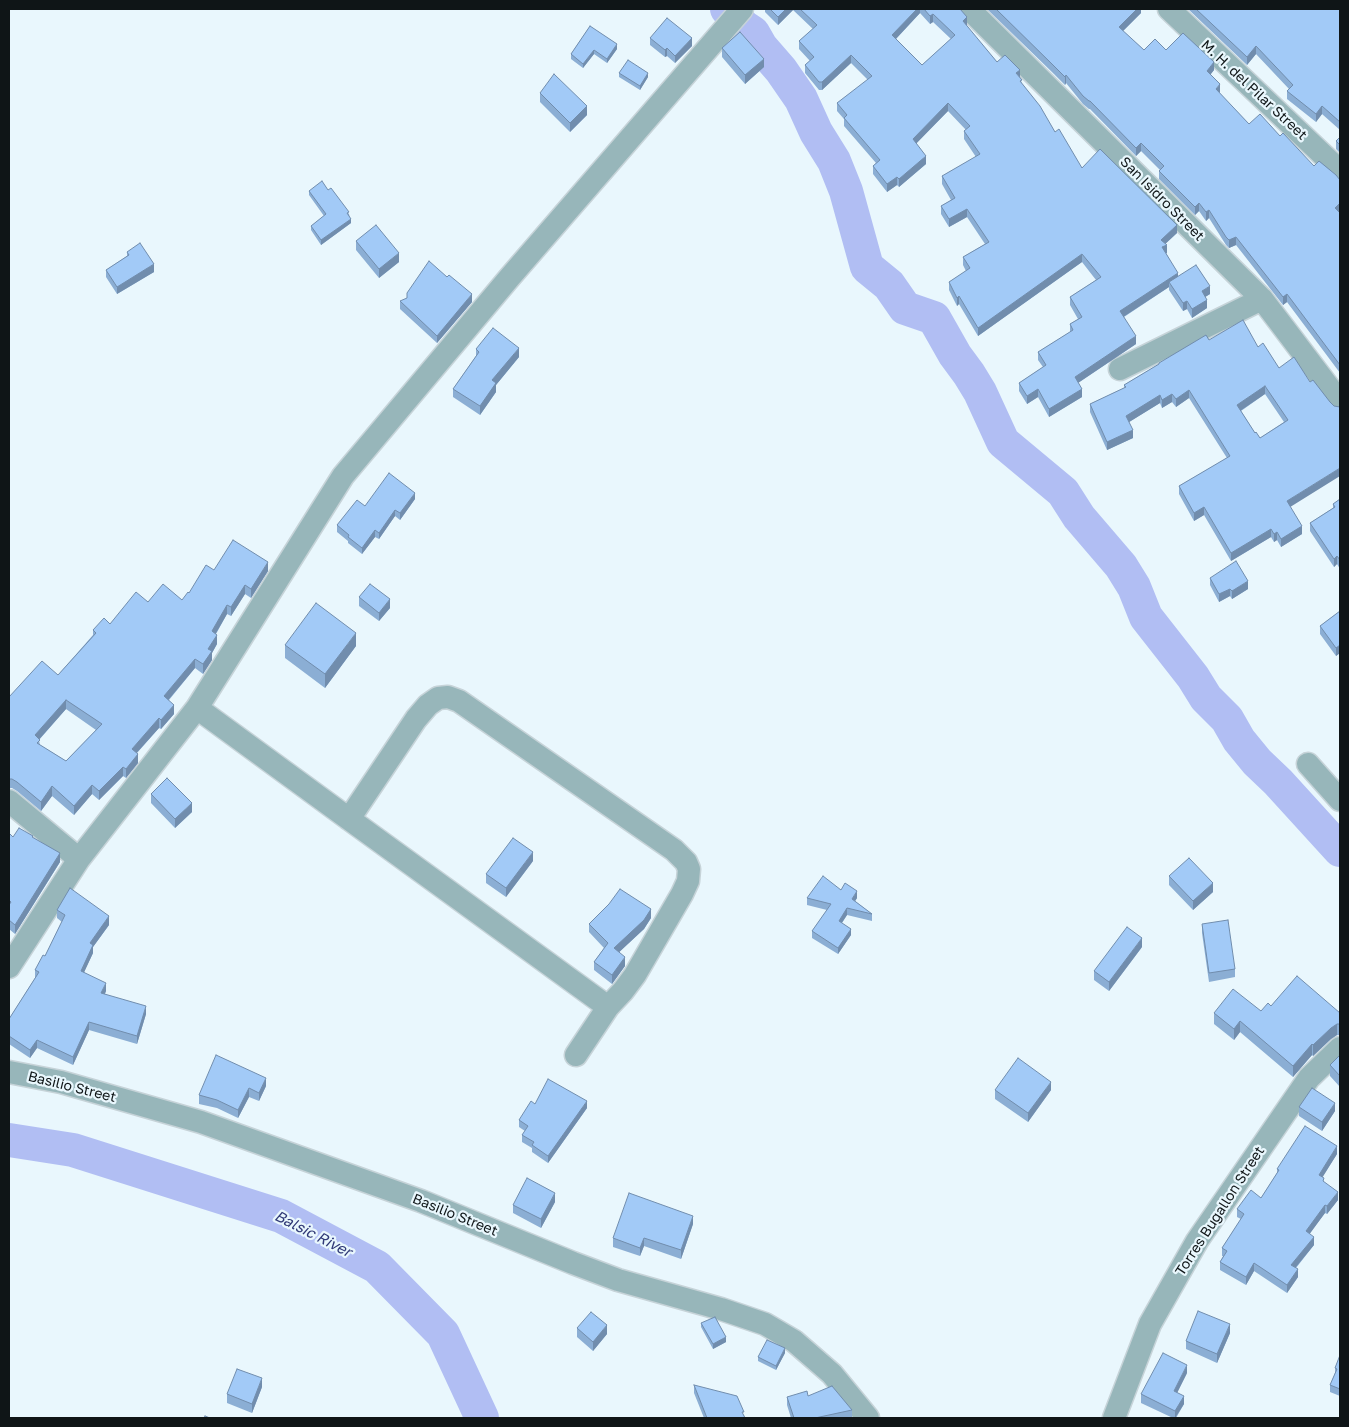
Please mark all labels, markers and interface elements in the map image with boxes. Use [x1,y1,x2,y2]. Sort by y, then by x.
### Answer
street label: M. H. del Pilar Street [1198,37,1310,143]
street label: San Isidro Street [1117,154,1207,244]
street label: Basilio Street [26,1068,118,1106]
street label: Torres Bugallon Street [1172,1143,1268,1279]
street label: Basilio Street [410,1190,500,1240]
water label: Balsic River [271,1207,355,1261]

